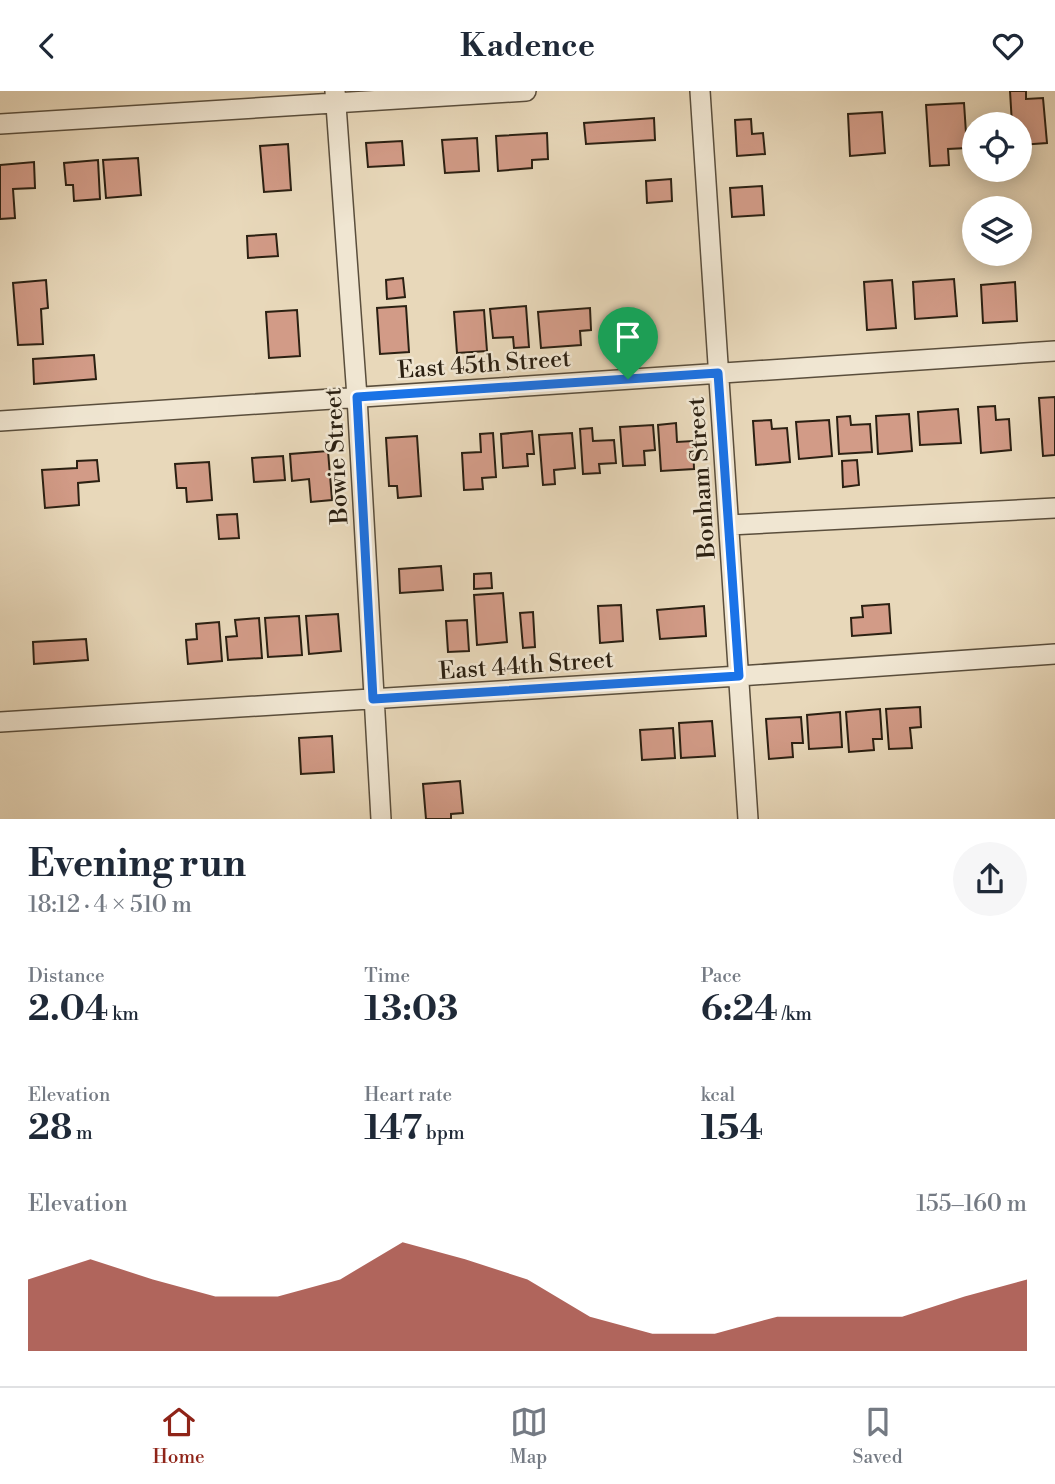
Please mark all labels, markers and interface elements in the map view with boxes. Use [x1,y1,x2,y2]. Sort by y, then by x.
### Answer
text: Kadence [460,26,595,66]
icon: back [28,27,66,65]
icon: heart [989,27,1027,65]
map controls [962,112,1032,266]
button: locate [962,112,1032,182]
button: layers [962,196,1032,266]
pin [598,307,658,379]
icon: arrive [609,318,647,356]
street label: East 45th Street [396,344,572,386]
street label: Bowie Street [318,386,356,526]
street label: Bonham Street [681,395,723,561]
street label: East 44th Street [438,645,615,687]
text: Evening run [28,841,246,888]
button: share [953,842,1027,916]
text: 18:12 · 4 × 510 m [28,891,192,919]
text: Distance [28,964,105,988]
text: Time [364,964,410,988]
text: Pace [701,964,741,988]
text: 2.04 [28,988,108,1031]
text: 13:03 [364,988,458,1031]
text: 6:24 [701,988,778,1031]
text: km [108,1002,139,1026]
text: /km [778,1002,812,1026]
text: Elevation [28,1083,110,1107]
text: Heart rate [364,1083,452,1107]
text: kcal [701,1083,735,1107]
text: 28 [28,1107,72,1150]
text: 147 [364,1107,422,1150]
text: 154 [701,1107,763,1150]
text: m [72,1121,93,1145]
text: bpm [422,1121,465,1145]
text: Elevation [28,1190,128,1218]
text: 155–160 m [916,1190,1027,1218]
tab: Home [152,1403,205,1469]
tab: Map [510,1403,548,1469]
tab: Saved [853,1403,902,1469]

